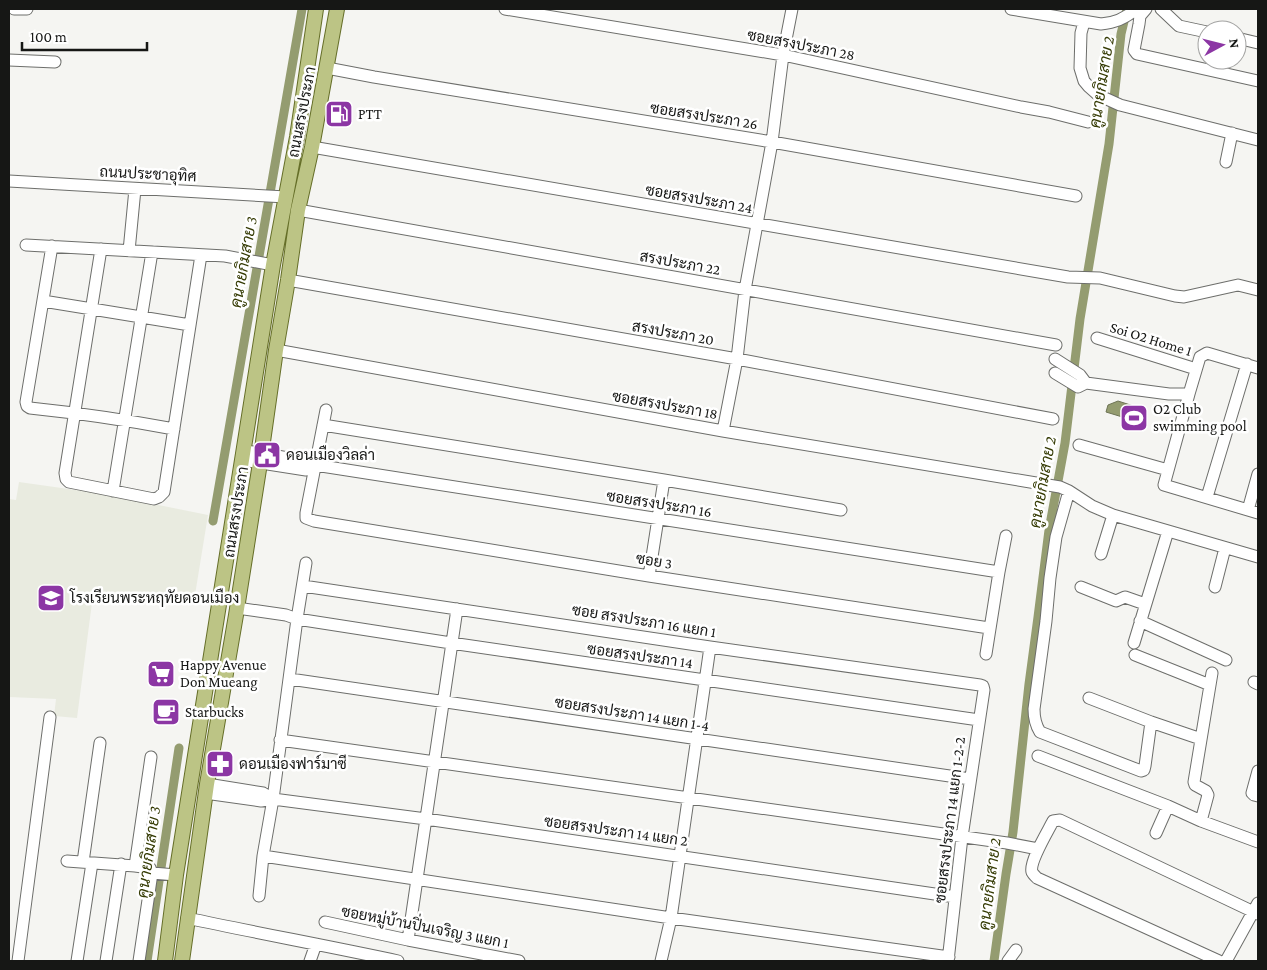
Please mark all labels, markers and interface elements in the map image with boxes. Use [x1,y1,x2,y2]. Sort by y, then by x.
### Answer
scale bar [22,20,148,52]
north arrow [1197,20,1247,70]
street label: ซอยสรงประภา 28 [746,27,856,63]
text: 100 m [30,29,67,45]
water label: คูนายกิมสาย 2 [1085,35,1120,130]
text: N [1226,38,1243,50]
street label: ถนนสรงประภา [285,65,319,159]
fuel station icon: PTT [324,99,354,129]
street label: ซอยสรงประภา 26 [649,100,759,132]
place label: PTT [358,106,382,122]
street label: ถนนประชาอุทิศ [99,162,197,188]
street label: ซอยสรงประภา 24 [644,182,754,216]
water label: คูนายกิมสาย 3 [226,215,263,310]
street label: สรงประภา 22 [639,248,721,278]
street label: สรงประภา 20 [631,318,715,348]
street label: Soi O2 Home 1 [1108,319,1194,359]
street label: ซอยสรงประภา 18 [611,388,719,422]
place label: O2 Club swimming pool [1153,401,1247,435]
sports icon: O2 Club swimming pool [1119,403,1149,433]
water label: คูนายกิมสาย 2 [1025,435,1062,530]
public building icon: ดอนเมืองวิลล่า [252,440,282,470]
place label: ดอนเมืองวิลล่า [286,445,375,463]
street label: ถนนสรงประภา [221,465,251,559]
street label: ซอยสรงประภา 16 [605,488,713,520]
street label: ซอย 3 [635,550,673,572]
school or university icon: โรงเรียนพระหฤทัยดอนเมือง [36,583,66,613]
place label: โรงเรียนพระหฤทัยดอนเมือง [69,588,239,607]
street label: ซอย สรงประภา 16 แยก 1 [571,602,717,640]
street label: ซอยสรงประภา 14 [586,641,694,671]
place label: Happy Avenue Don Mueang [180,657,267,691]
supermarket icon: Happy Avenue Don Mueang [146,659,176,689]
street label: ซอยสรงประภา 14 แยก 1-4 [554,694,710,734]
cafe icon: Starbucks [151,697,181,727]
place label: Starbucks [185,704,244,720]
street label: ซอยสรงประภา 14 แยก 1-2-2 [932,736,968,904]
pharmacy icon: ดอนเมืองฟาร์มาซี [205,749,235,779]
place label: ดอนเมืองฟาร์มาซี [239,754,347,772]
water label: คูนายกิมสาย 3 [133,805,166,900]
street label: ซอยสรงประภา 14 แยก 2 [543,813,689,849]
water label: คูนายกิมสาย 2 [974,837,1007,931]
street label: ซอยหมู่บ้านปิ่นเจริญ 3 แยก 1 [339,897,511,953]

